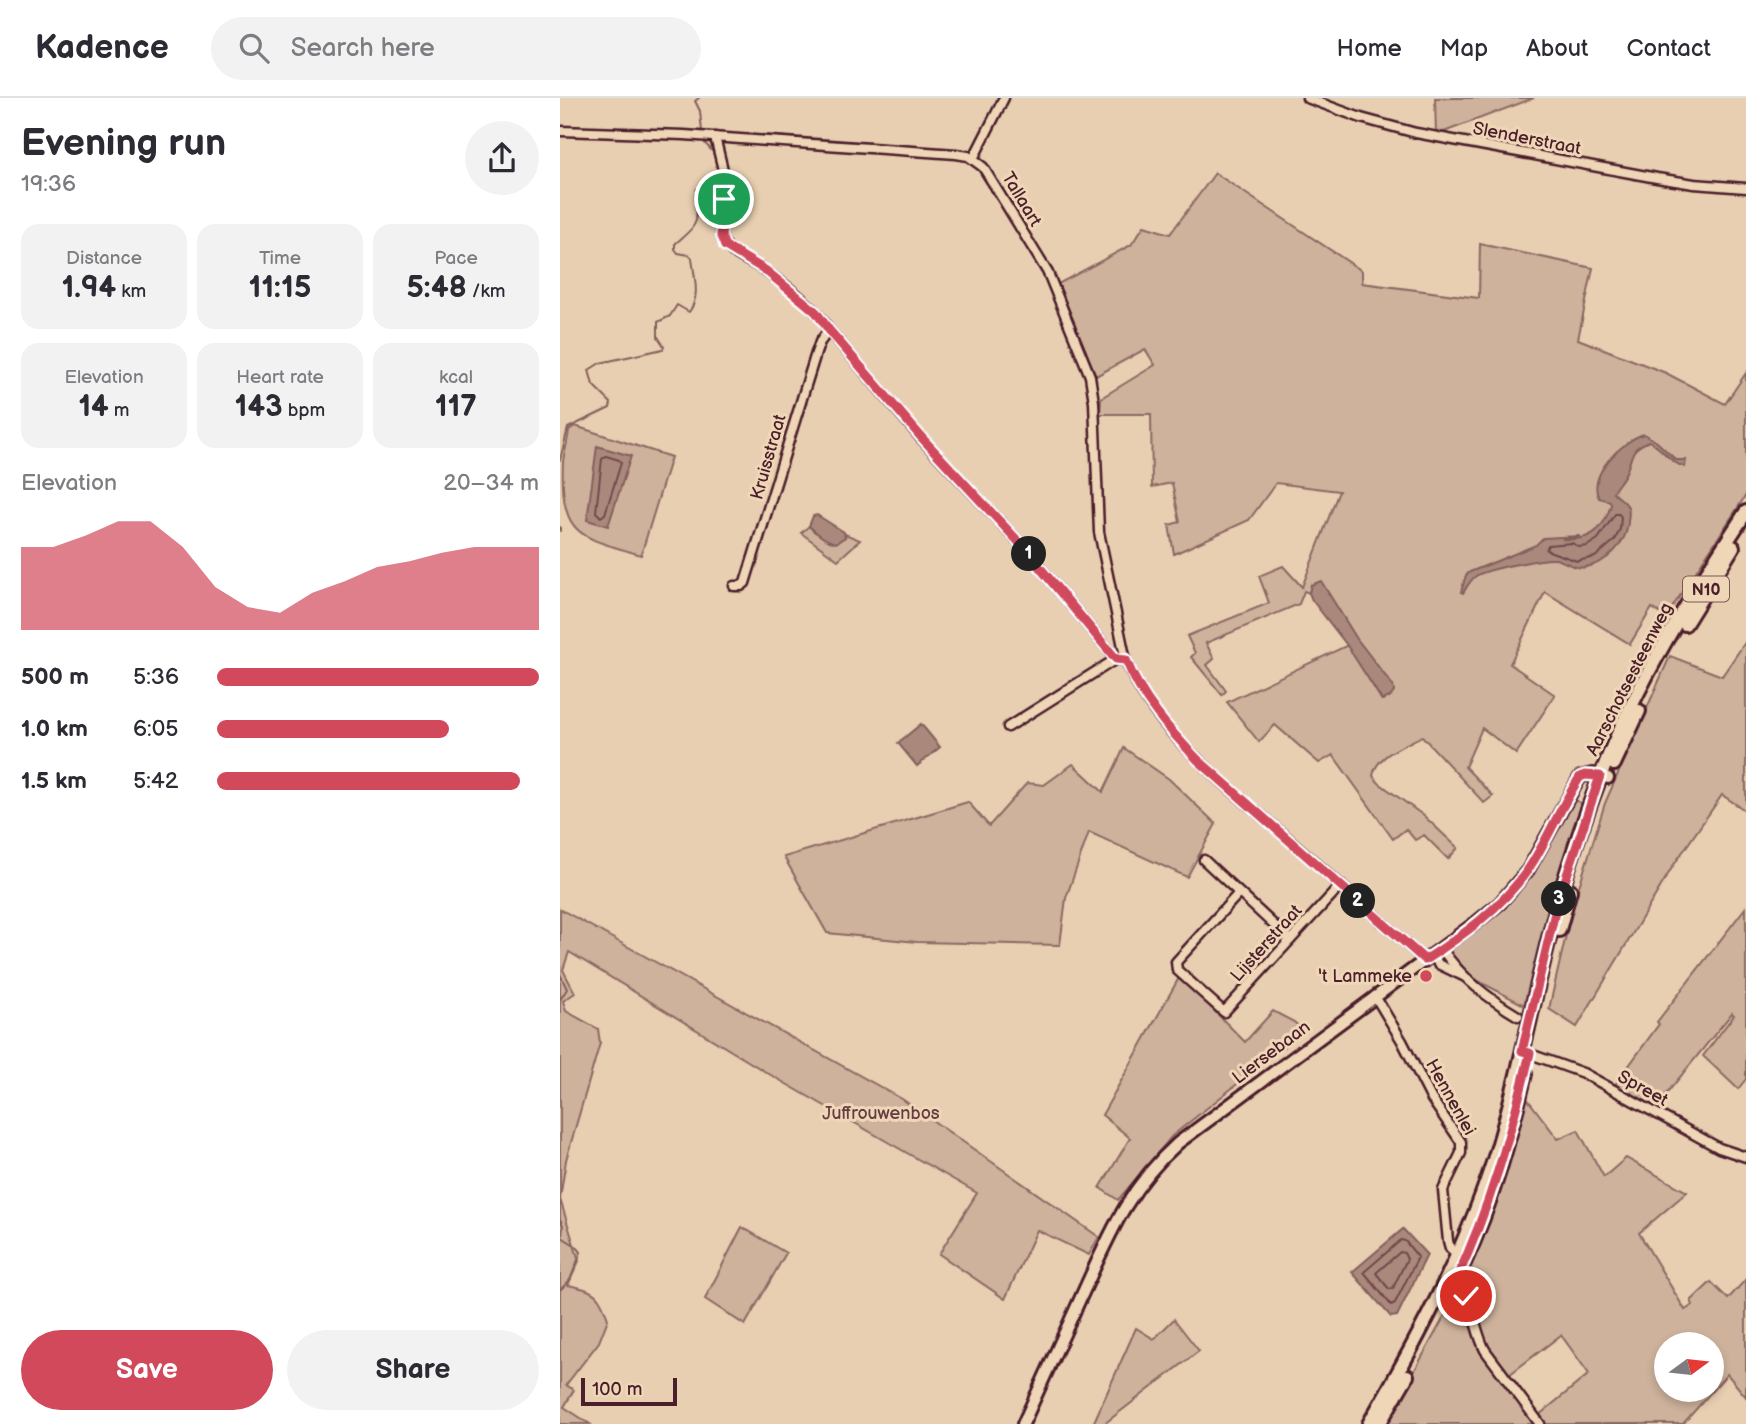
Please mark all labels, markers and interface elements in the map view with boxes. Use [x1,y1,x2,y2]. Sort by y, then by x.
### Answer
search box [211,17,701,80]
text: Kadence [35,28,169,68]
icon: search [235,29,273,67]
text: Search here [291,33,435,64]
text: Home [1337,34,1402,63]
text: Map [1440,34,1488,63]
text: About [1526,34,1588,63]
text: Contact [1626,34,1711,63]
street label: Slenderstraat [1471,118,1583,159]
text: Evening run [21,121,226,166]
button: share [465,121,539,195]
street label: Tallaart [997,168,1046,231]
pin [694,169,754,229]
text: 19:36 [21,170,76,198]
icon: arrive [705,180,743,218]
text: Distance [66,247,142,270]
text: Time [259,247,301,270]
text: Pace [434,247,478,270]
text: 1.94 [62,270,116,306]
text: 11:15 [249,270,311,306]
text: 5:48 [407,270,467,306]
text: km [116,280,146,303]
text: /km [467,280,505,303]
text: Elevation [64,366,144,389]
text: Heart rate [236,366,324,389]
text: kcal [439,366,473,389]
text: 14 [78,389,109,425]
text: 143 [235,389,283,425]
text: 117 [435,389,477,425]
text: m [109,399,130,422]
text: bpm [283,399,325,422]
street label: Kruisstraat [746,412,791,502]
text: Elevation [21,469,117,497]
text: 20–34 m [443,469,539,497]
pin: 1 [1012,536,1046,572]
text: 1 [1025,542,1033,565]
road number: N10 [1683,576,1729,602]
street label: Aarschotsesteenweg [1582,599,1677,759]
text: 500 m [21,663,89,691]
text: 5:36 [133,663,179,691]
text: 1.0 km [21,715,88,743]
text: 6:05 [133,715,178,743]
text: 1.5 km [21,767,87,795]
text: 5:42 [133,767,178,795]
pin: 3 [1542,882,1576,916]
pin: 2 [1340,884,1376,918]
text: 3 [1553,887,1564,910]
text: 2 [1352,889,1363,912]
street label: Lijsterstraat [1226,900,1307,986]
place label: 't Lammeke [1318,966,1412,987]
marker: 't Lammeke [1418,968,1434,984]
street label: Liersebaan [1228,1016,1314,1088]
street label: Hennenlei [1421,1056,1480,1139]
street label: Spreet [1614,1066,1672,1111]
park label: Juffrouwenbos [822,1103,940,1124]
pin [1436,1266,1496,1326]
icon: check [1447,1277,1485,1315]
button: Save [21,1330,273,1410]
button: Share [287,1330,539,1410]
north arrow [1654,1332,1724,1402]
map controls [1654,1332,1724,1402]
scale bar [581,1375,677,1407]
text: 100 m [592,1378,643,1401]

